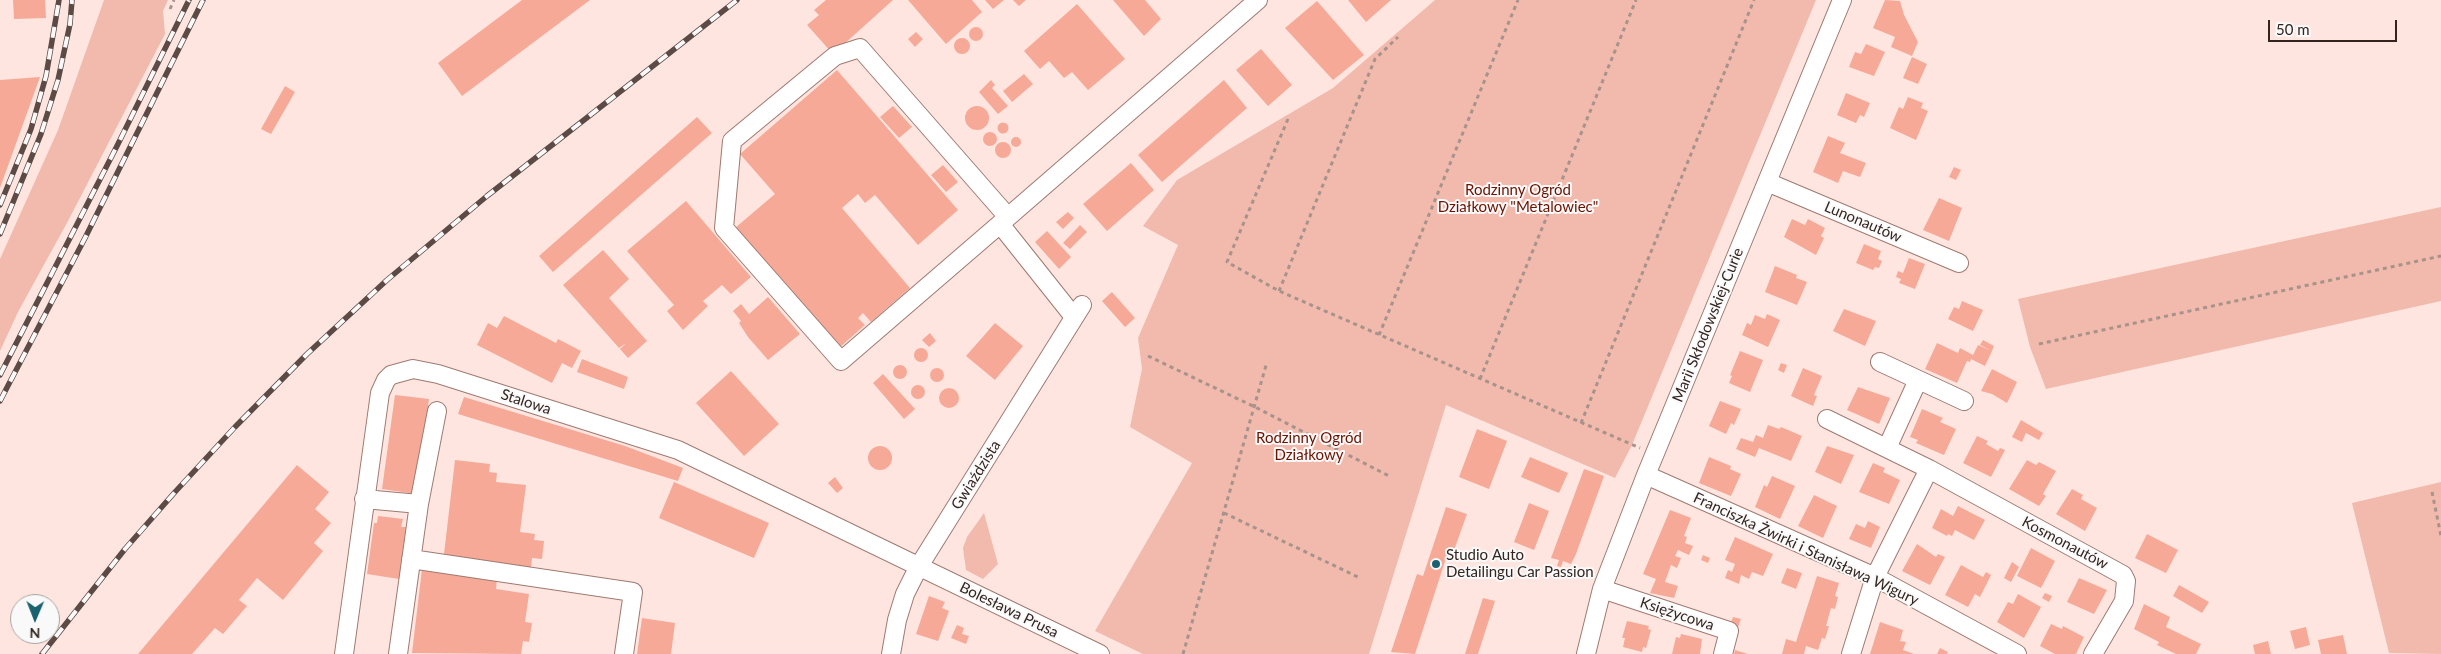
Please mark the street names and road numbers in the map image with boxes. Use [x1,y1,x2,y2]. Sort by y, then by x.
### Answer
street label: Lunonautów [1822,198,1904,246]
street label: Marii Skłodowskiej-Curie [1669,245,1747,405]
street label: Stalowa [499,385,553,419]
street label: Gwiaździsta [948,437,1004,513]
street label: Franciszka Żwirki i Stanisława Wigury [1690,489,1922,609]
street label: Kosmonautów [2019,513,2111,573]
street label: Bolesława Prusa [957,578,1061,642]
street label: Księżycowa [1638,594,1716,634]

